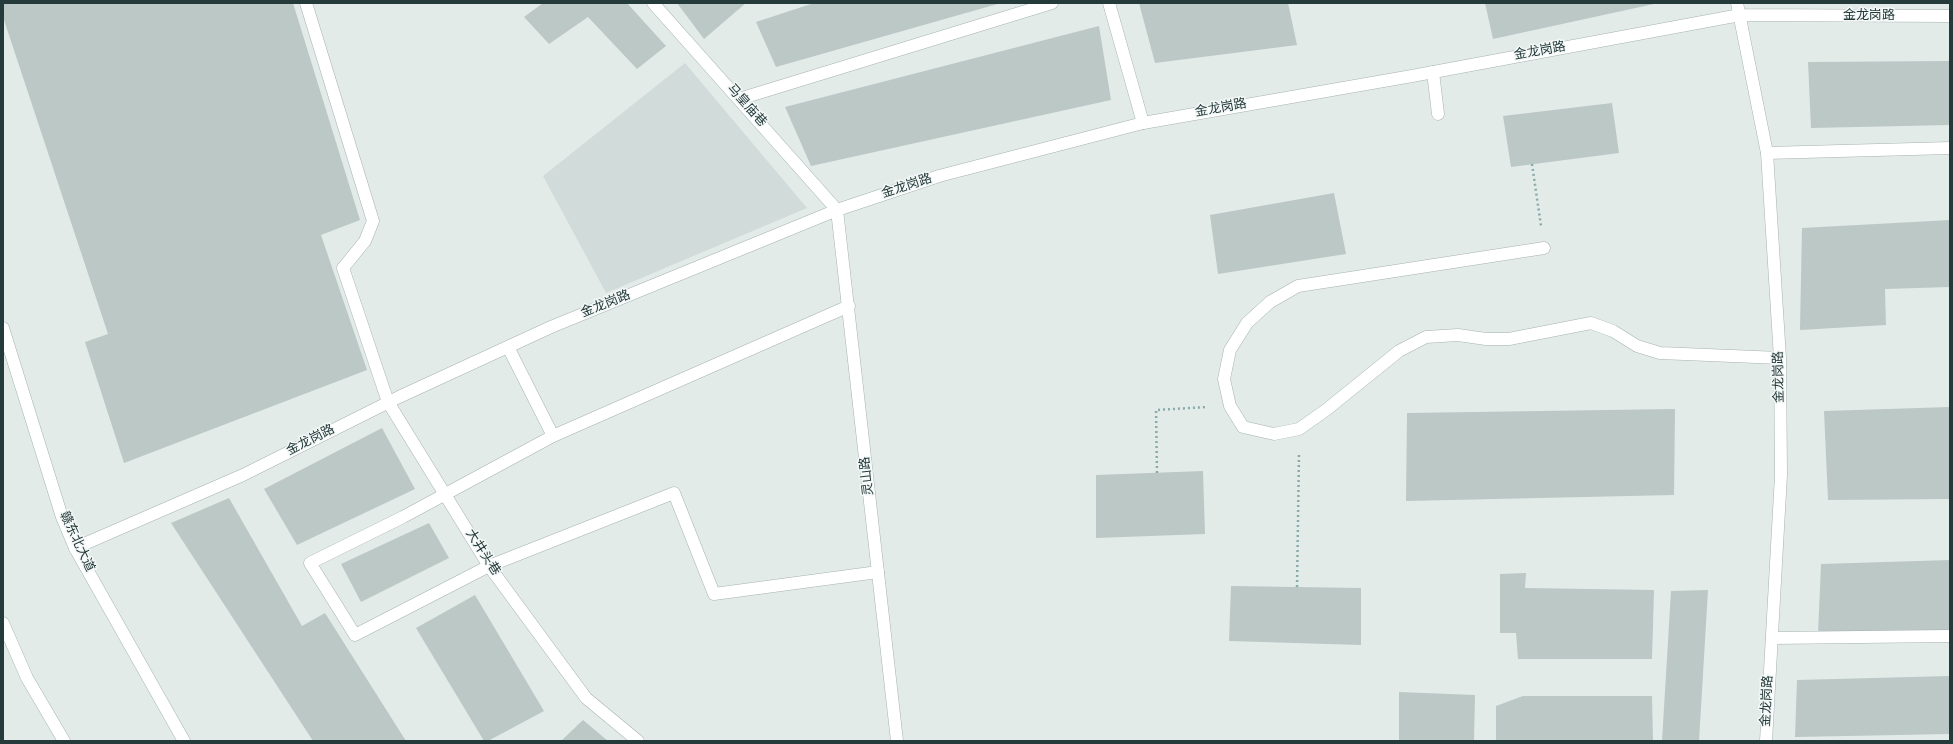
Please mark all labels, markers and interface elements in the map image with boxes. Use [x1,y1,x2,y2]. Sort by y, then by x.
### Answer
street label: 金龙岗路 [1843,8,1895,24]
street label: 金龙岗路 [1513,40,1567,64]
street label: 马皇庙巷 [723,81,769,131]
street label: 金龙岗路 [1194,97,1248,121]
street label: 金龙岗路 [880,172,934,202]
street label: 金龙岗路 [579,288,633,322]
street label: 金龙岗路 [1772,351,1788,403]
street label: 金龙岗路 [284,422,338,460]
street label: 灵山路 [858,456,878,496]
street label: 赣东北大道 [55,509,97,575]
street label: 大井头巷 [461,527,503,579]
street label: 金龙岗路 [1759,675,1777,727]

